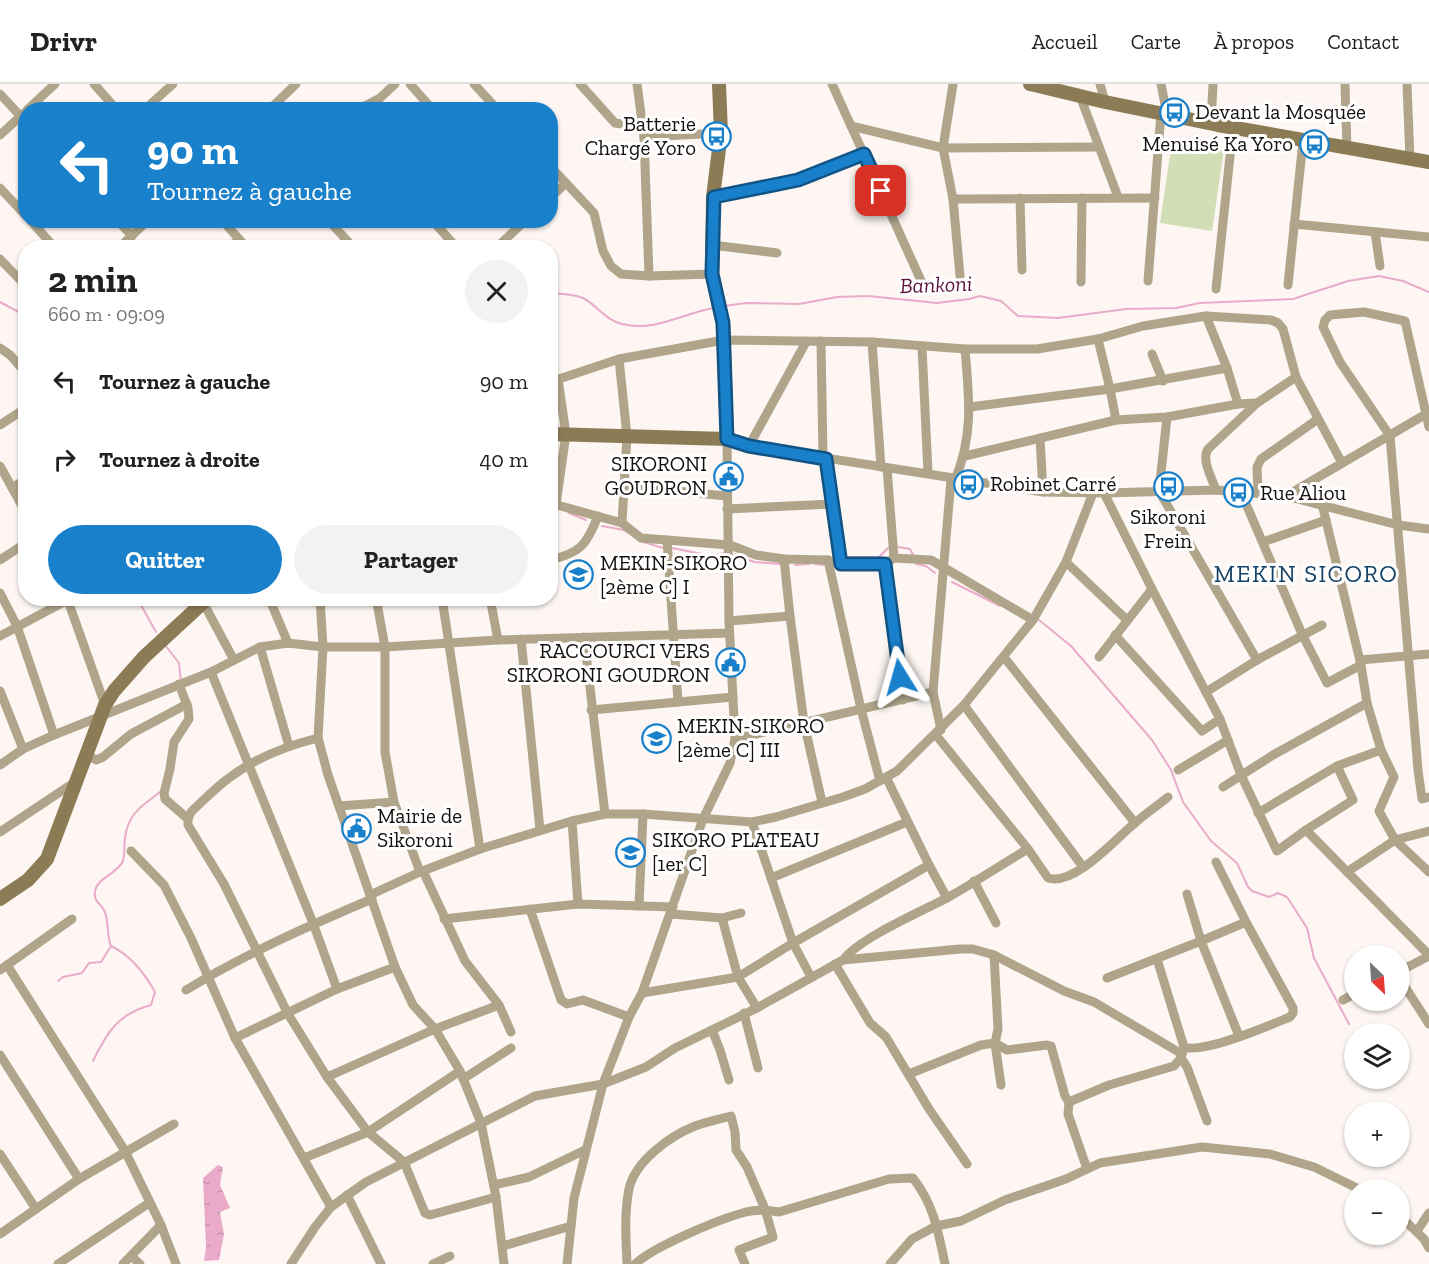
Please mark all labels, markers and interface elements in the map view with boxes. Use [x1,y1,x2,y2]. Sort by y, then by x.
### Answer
text: Drivr [30,25,97,58]
text: Accueil [1032,29,1098,54]
text: Carte [1131,29,1181,54]
text: À propos [1214,29,1294,54]
text: Contact [1327,29,1399,54]
bus stop icon: Devant la Mosquée [1158,96,1190,128]
place label: Devant la Mosquée [1195,99,1366,124]
place label: Batterie Chargé Yoro [585,111,696,160]
bus stop icon: Batterie Chargé Yoro [701,120,733,152]
text: 90 m [147,124,238,175]
icon: left [48,126,126,204]
bus stop icon: Menuisé Ka Yoro [1298,128,1330,160]
place label: Menuisé Ka Yoro [1142,131,1293,156]
pin [855,165,906,216]
icon: arrive [864,174,897,207]
text: Tournez à gauche [147,175,352,207]
text: 2 min [48,258,138,301]
button: close [465,260,528,323]
water label: Bankoni [899,270,973,299]
text: 660 m · 09:09 [48,302,165,326]
icon: left [48,365,81,398]
text: Tournez à gauche [99,368,270,395]
text: 90 m [480,368,528,395]
icon: right [48,443,81,476]
text: Tournez à droite [99,446,260,473]
text: 40 m [479,446,528,473]
place label: SIKORONI GOUDRON [604,451,707,500]
public building icon: SIKORONI GOUDRON [712,460,744,492]
bus stop icon: Robinet Carré [953,468,985,500]
bus stop icon: Sikoroni Frein [1152,470,1184,502]
place label: Robinet Carré [990,471,1116,496]
bus stop icon: Rue Aliou [1223,477,1255,509]
place label: Rue Aliou [1260,480,1347,505]
place label: Sikoroni Frein [1130,504,1206,553]
button: Quitter [48,525,282,594]
button: Partager [294,525,528,594]
place label: MEKIN-SIKORO [2ème C] I [600,550,747,599]
school or university icon: MEKIN-SIKORO [2ème C] I [563,559,595,591]
district label: MEKIN SICORO [1214,559,1398,588]
place label: RACCOURCI VERS SIKORONI GOUDRON [507,638,710,687]
position arrow [868,645,932,709]
public building icon: RACCOURCI VERS SIKORONI GOUDRON [715,647,747,679]
place label: MEKIN-SIKORO [2ème C] III [677,713,824,762]
school or university icon: MEKIN-SIKORO [2ème C] III [640,722,672,754]
place label: Mairie de Sikoroni [377,803,462,852]
public building icon: Mairie de Sikoroni [340,812,372,844]
place label: SIKORO PLATEAU [1er C] [652,827,820,876]
school or university icon: SIKORO PLATEAU [1er C] [615,836,647,868]
north arrow [1344,945,1410,1011]
map controls [1344,945,1410,1245]
button: layers [1344,1023,1410,1089]
button: + [1344,1101,1410,1167]
button: − [1344,1179,1410,1245]

